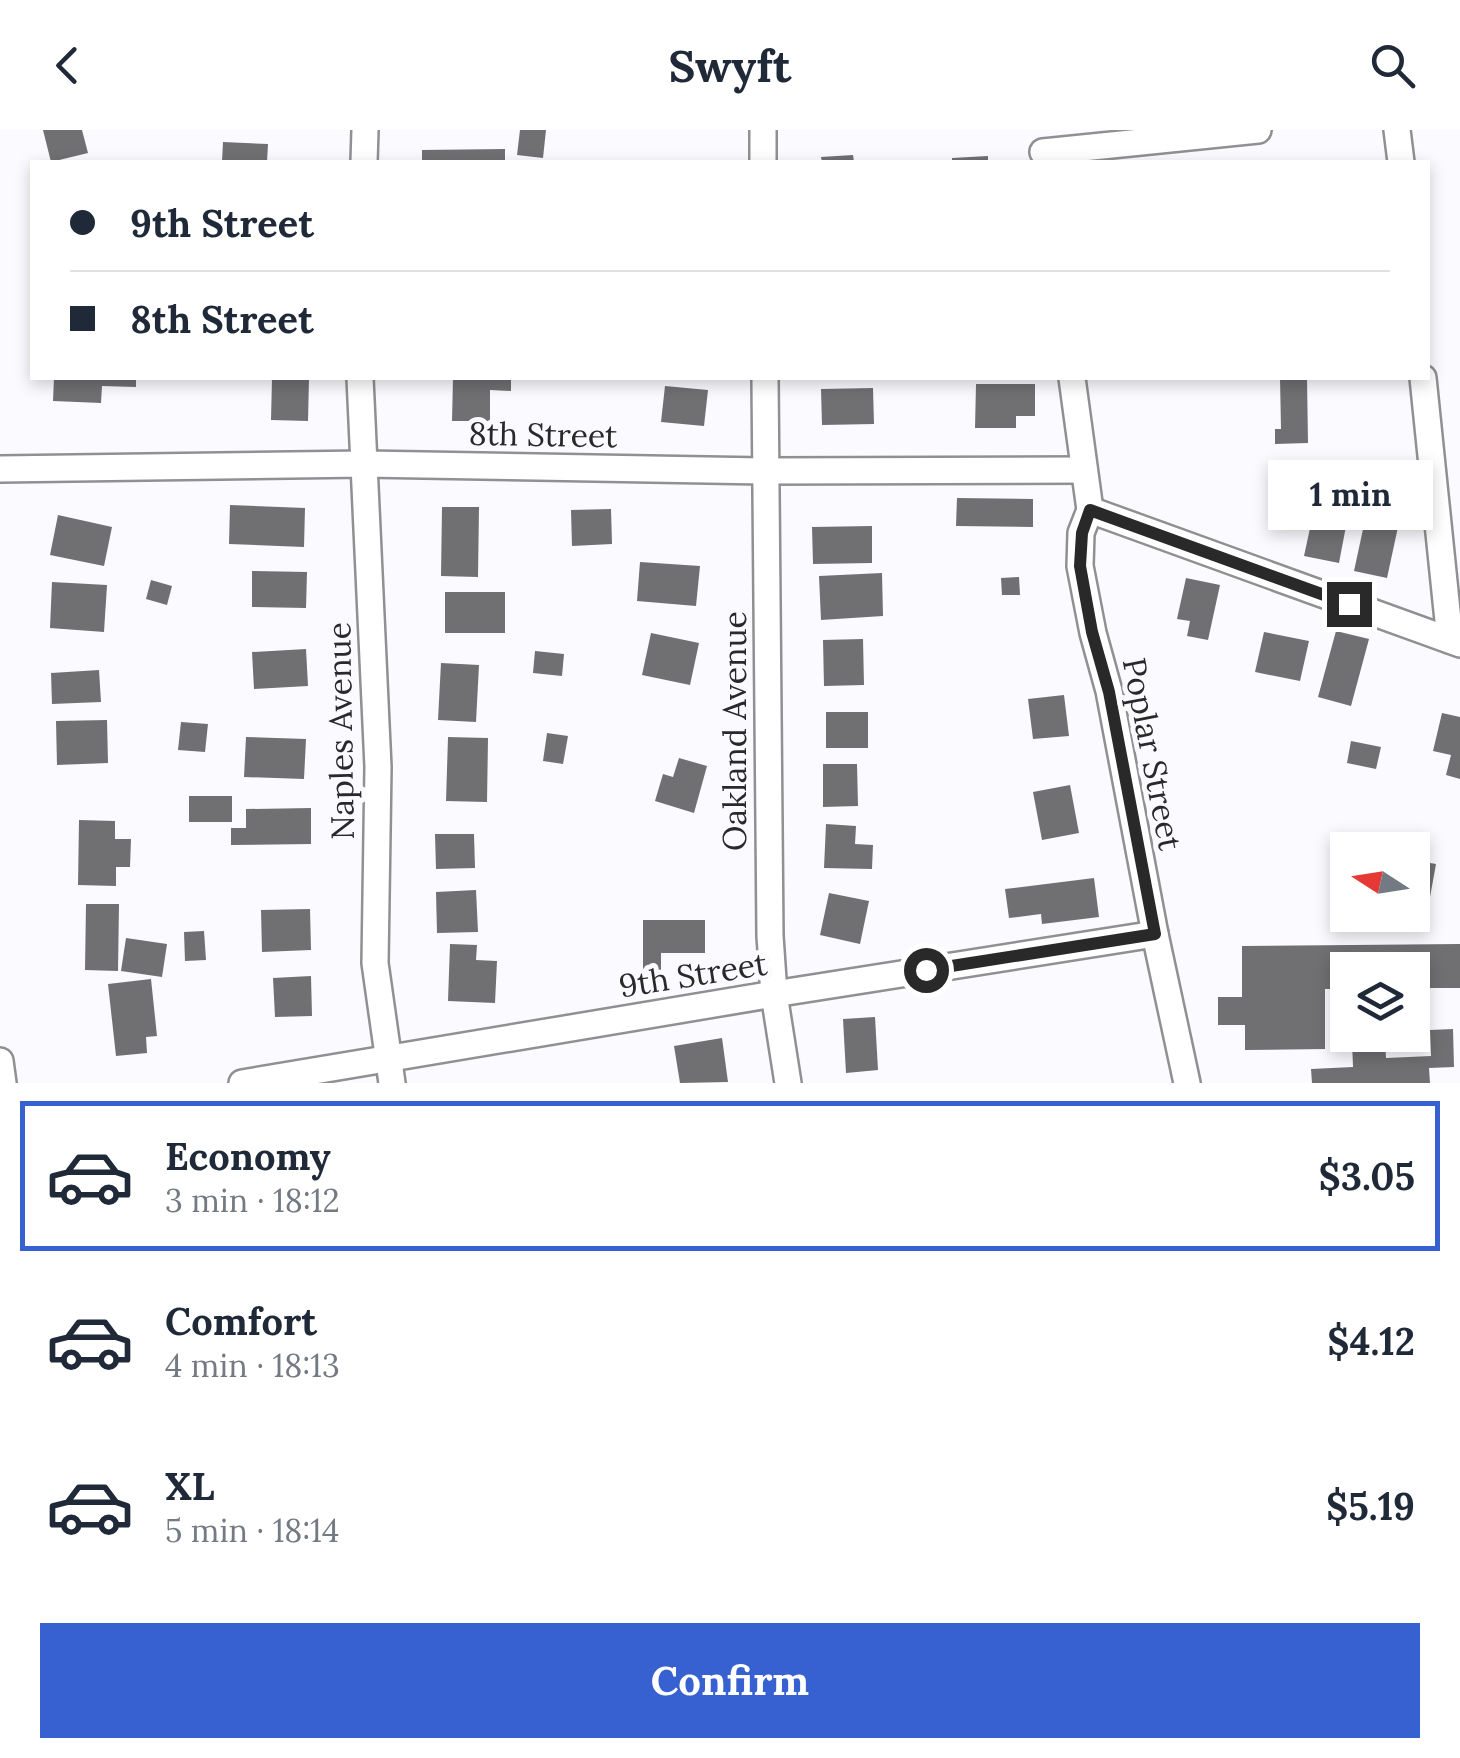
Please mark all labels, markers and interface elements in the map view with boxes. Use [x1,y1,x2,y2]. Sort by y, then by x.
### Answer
text: Swyft [669,37,791,94]
icon: back [40,38,95,93]
icon: search [1365,38,1420,93]
text: 9th Street [130,199,314,247]
text: 8th Street [130,295,314,343]
street label: 8th Street [468,413,618,456]
callout: 1 min [1266,459,1432,529]
text: 1 min [1310,474,1391,515]
route end [1327,582,1372,627]
street label: Oakland Avenue [714,611,755,851]
street label: Naples Avenue [318,622,363,840]
street label: Poplar Street [1114,654,1191,854]
north arrow [1330,832,1430,932]
map controls [1330,832,1430,1052]
street label: 9th Street [616,942,770,1006]
route start [904,948,949,993]
button: layers [1330,952,1430,1052]
icon: car [45,1131,135,1221]
text: Economy [165,1132,331,1180]
text: $3.05 [1318,1152,1415,1200]
text: 3 min · 18:12 [165,1180,340,1221]
icon: car [45,1296,135,1386]
text: Comfort [165,1297,317,1345]
text: $4.12 [1327,1317,1415,1365]
text: 4 min · 18:13 [165,1345,340,1386]
icon: car [45,1461,135,1551]
text: XL [165,1462,215,1510]
text: $5.19 [1326,1482,1415,1530]
text: 5 min · 18:14 [165,1510,339,1551]
button: Confirm [40,1623,1420,1738]

